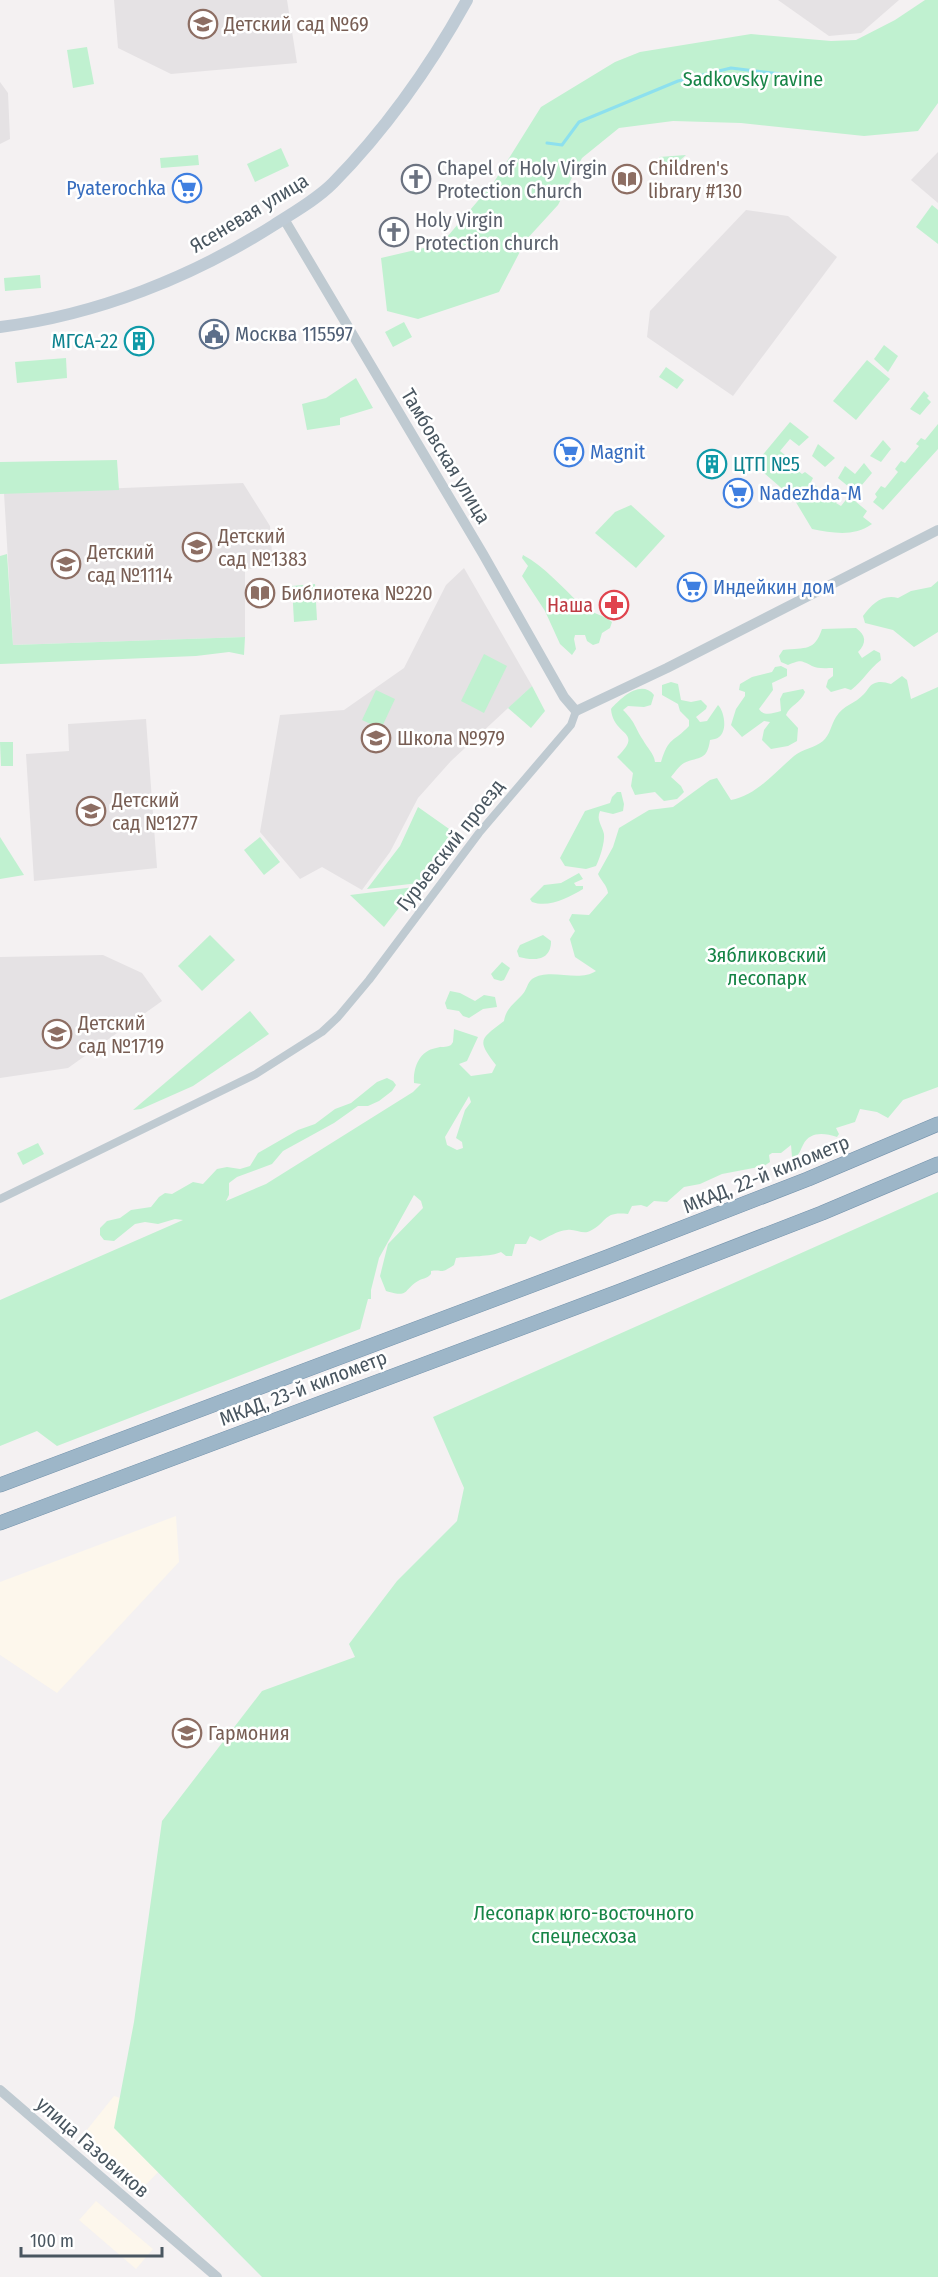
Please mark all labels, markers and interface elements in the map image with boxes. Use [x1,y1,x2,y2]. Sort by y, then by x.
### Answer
school or university icon: Детский сад №69 [187,8,219,40]
place label: Детский сад №69 [223,12,369,36]
park label: Sadkovsky ravine [683,67,823,91]
place label: Chapel of Holy Virgin Protection Church [437,156,607,203]
place label: Children's library #130 [648,156,742,203]
church icon: Chapel of Holy Virgin Protection Church [400,163,432,195]
library icon: Children's library #130 [611,163,643,195]
street label: Ясеневая улица [185,168,313,258]
supermarket icon: Pyaterochka [171,172,203,204]
place label: Pyaterochka [66,176,166,200]
place label: Holy Virgin Protection church [415,208,559,255]
church icon: Holy Virgin Protection church [378,216,410,248]
public building icon: Москва 115597 [198,318,230,350]
place label: Москва 115597 [235,322,353,346]
building icon: МГСА-22 [123,325,155,357]
place label: МГСА-22 [51,329,118,353]
street label: Тамбовская улица [396,384,496,528]
supermarket icon: Magnit [553,436,585,468]
place label: Magnit [590,440,646,464]
building icon: ЦТП №5 [696,448,728,480]
place label: ЦТП №5 [733,452,800,476]
supermarket icon: Nadezhda-M [722,477,754,509]
place label: Nadezhda-M [759,481,862,505]
place label: Детский сад №1383 [217,524,307,571]
school or university icon: Детский сад №1383 [181,531,213,563]
place label: Детский сад №1114 [86,540,173,587]
school or university icon: Детский сад №1114 [50,548,82,580]
supermarket icon: Индейкин дом [676,571,708,603]
place label: Индейкин дом [713,575,835,599]
library icon: Библиотека №220 [244,577,276,609]
place label: Библиотека №220 [281,581,433,605]
pharmacy icon: Наша [598,589,630,621]
place label: Наша [547,593,593,617]
school or university icon: Школа №979 [360,722,392,754]
place label: Школа №979 [397,726,505,750]
street label: Гурьевский проезд [391,774,509,916]
place label: Детский сад №1277 [111,788,198,835]
school or university icon: Детский сад №1277 [75,795,107,827]
park label: Зябликовский лесопарк [707,943,827,990]
place label: Детский сад №1719 [77,1011,164,1058]
school or university icon: Детский сад №1719 [41,1018,73,1050]
street label: МКАД, 22-й километр [679,1130,853,1218]
street label: МКАД, 23-й километр [216,1345,390,1431]
school or university icon: Гармония [171,1717,203,1749]
place label: Гармония [208,1721,290,1745]
park label: Лесопарк юго-восточного спецлесхоза [474,1901,694,1948]
street label: улица Газовиков [32,2091,154,2203]
scale bar [21,2220,162,2258]
text: 100 m [30,2230,74,2252]

